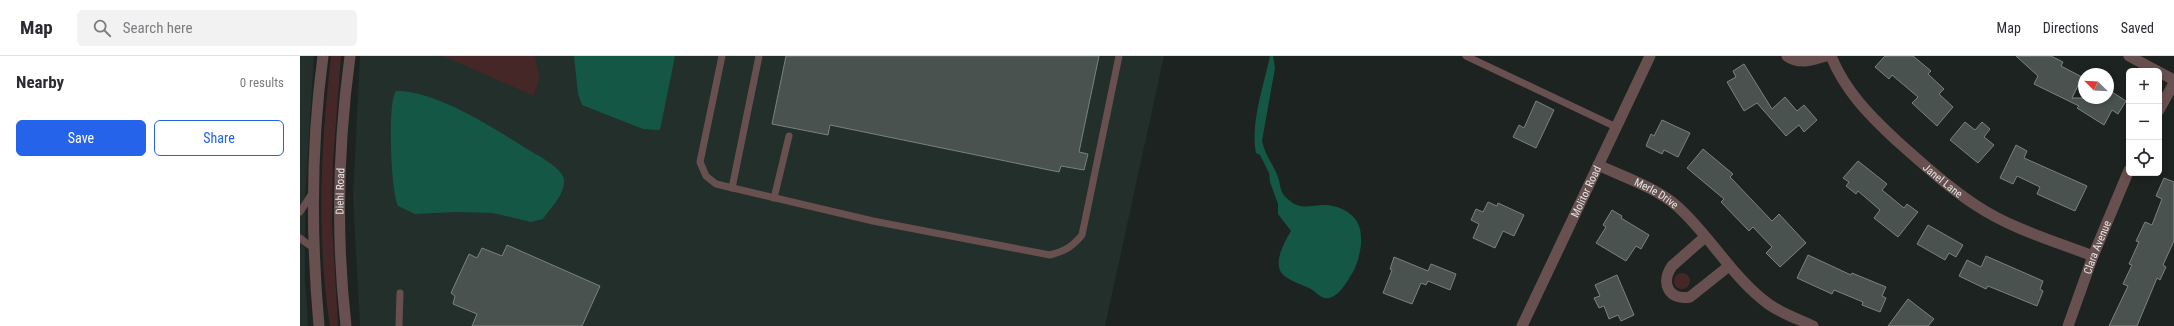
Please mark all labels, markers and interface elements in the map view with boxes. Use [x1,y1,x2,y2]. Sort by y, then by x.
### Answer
search box [77,10,357,46]
text: Map [20,16,53,39]
icon: search [91,17,113,39]
text: Search here [123,19,193,37]
text: Map [1997,20,2021,36]
text: Directions [2043,20,2099,36]
text: Saved [2121,20,2154,36]
north arrow [2078,68,2114,104]
map controls [2126,68,2162,176]
button: + [2126,68,2162,104]
text: Nearby [16,72,64,92]
text: 0 results [240,75,284,90]
button: − [2126,104,2162,140]
button: Save [16,120,146,156]
button: Share [154,120,284,156]
button: locate [2126,140,2162,176]
street label: Janel Lane [1920,161,1965,201]
street label: Molitor Road [1568,164,1604,219]
street label: Diehl Road [334,168,347,214]
street label: Merle Drive [1632,176,1681,212]
street label: Clara Avenue [2081,219,2114,276]

